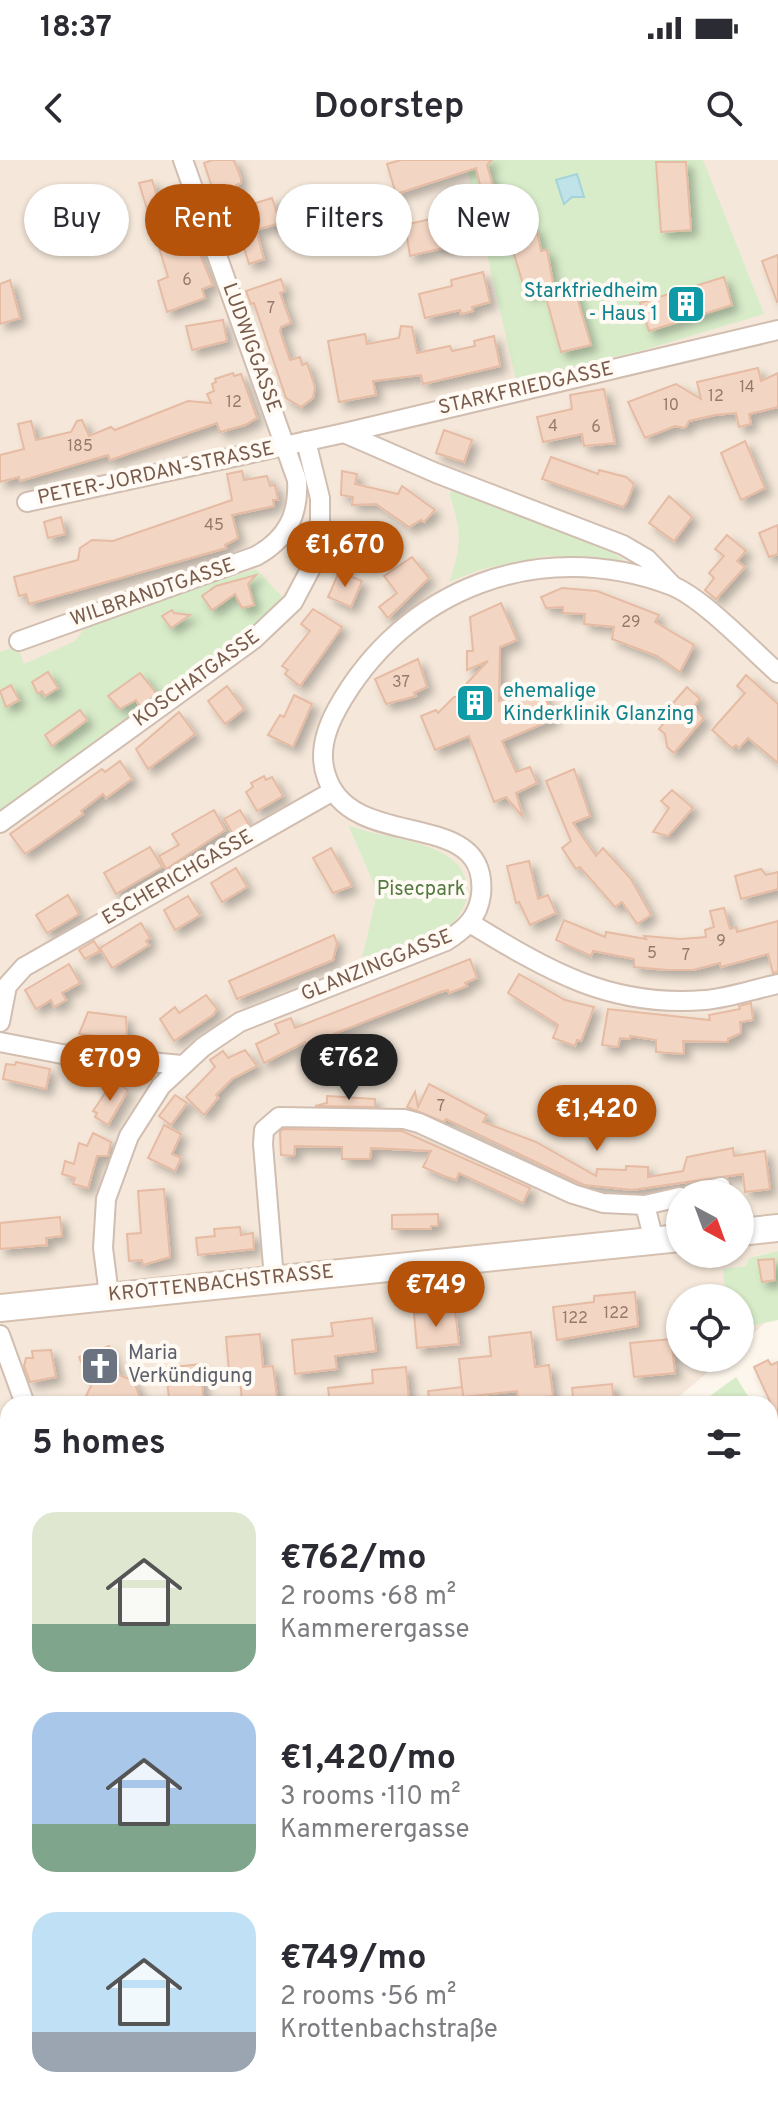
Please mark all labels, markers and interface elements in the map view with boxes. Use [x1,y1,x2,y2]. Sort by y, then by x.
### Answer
text: 18:37 [40,10,112,47]
text: Doorstep [313,85,465,131]
icon: back [32,86,76,130]
icon: search [702,86,746,130]
chip: Buy [24,184,129,256]
chip: Rent [145,184,260,256]
chip: Filters [276,184,412,256]
chip: New [428,184,539,256]
house number: 6 [182,271,192,291]
place label: Starkfriedheim - Haus 1 [524,279,658,328]
street label: LUDWIGGASSE [215,280,287,416]
building icon: Starkfriedheim - Haus 1 [665,283,707,325]
house number: 7 [267,299,275,319]
street label: STARKFRIEDGASSE [436,356,616,422]
house number: 14 [739,378,755,398]
house number: 12 [708,387,724,407]
house number: 12 [226,393,242,413]
house number: 10 [663,396,679,416]
house number: 4 [548,417,558,437]
house number: 6 [591,418,601,438]
street label: PETER-JORDAN-STRASSE [35,436,277,512]
house number: 185 [67,437,93,457]
house number: 45 [204,516,224,536]
pin: €1,670 [280,521,410,589]
text: €1,670 [305,530,385,563]
street label: WILBRANDTGASSE [67,553,239,633]
house number: 29 [621,613,641,633]
street label: KOSCHATGASSE [129,624,265,734]
house number: 37 [392,673,410,693]
place label: ehemalige Kinderklinik Glanzing [503,679,694,728]
building icon: ehemalige Kinderklinik Glanzing [454,682,496,724]
street label: ESCHERICHGASSE [98,824,258,932]
park label: Pisecpark [377,877,465,903]
street label: GLANZINGGASSE [297,924,457,1008]
house number: 9 [716,932,726,952]
house number: 5 [647,944,657,964]
house number: 7 [682,946,690,966]
pin: €762 [302,1034,396,1102]
pin: €709 [63,1035,157,1103]
text: €762 [319,1043,379,1076]
text: €709 [78,1044,142,1077]
pin: €1,420 [532,1085,662,1153]
text: €1,420 [555,1094,639,1127]
house number: 7 [437,1097,445,1117]
north arrow [666,1180,754,1268]
map controls [666,1180,754,1372]
street label: KROTTENBACHSTRASSE [107,1259,335,1309]
pin: €749 [389,1261,483,1329]
text: €749 [406,1270,466,1303]
button: locate [666,1284,754,1372]
house number: 122 [603,1304,629,1324]
house number: 122 [562,1309,588,1329]
place label: Maria Verkündigung [128,1341,253,1390]
church icon: Maria Verkündigung [79,1345,121,1387]
icon: filters [702,1422,746,1466]
text: 5 homes [32,1423,166,1466]
text: €762/mo [280,1538,427,1581]
icon: home [96,1544,192,1640]
text: 2 rooms · 68 m² [280,1581,456,1614]
text: Kammerergasse [280,1614,470,1647]
text: €1,420/mo [280,1738,456,1781]
icon: home [96,1744,192,1840]
text: 3 rooms · 110 m² [280,1781,461,1814]
text: Kammerergasse [280,1814,470,1847]
text: €749/mo [280,1938,427,1981]
icon: home [96,1944,192,2040]
text: 2 rooms · 56 m² [280,1981,456,2014]
text: Krottenbachstraße [280,2014,498,2047]

